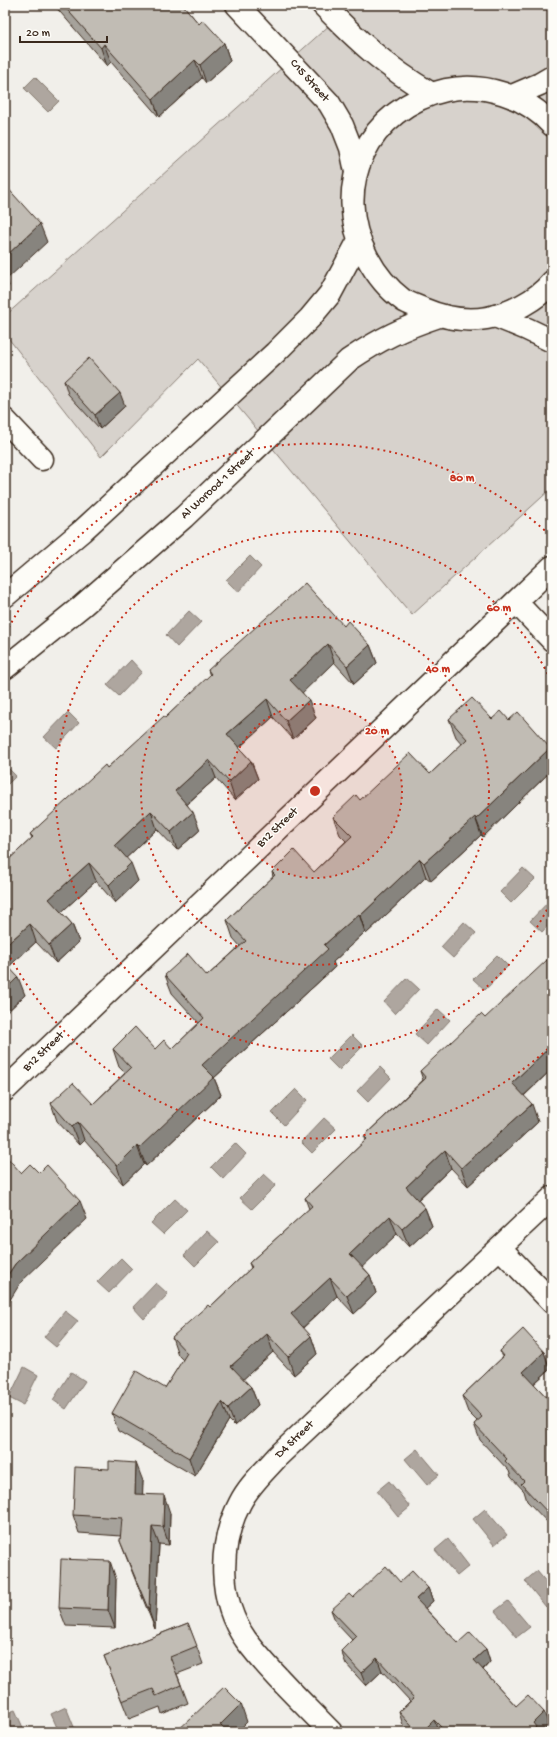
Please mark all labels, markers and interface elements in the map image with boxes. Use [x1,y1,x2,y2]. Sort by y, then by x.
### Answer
scale bar [20,18,107,44]
text: 20 m [26,27,51,41]
street label: C15 Street [286,57,333,106]
street label: Al Worood 1 Street [178,447,258,523]
text: 80 m [450,472,475,486]
text: 60 m [487,602,512,616]
text: 40 m [425,663,450,677]
text: 20 m [365,725,390,739]
centre of rings [308,784,322,798]
street label: B12 Street [254,804,302,852]
street label: B12 Street [20,1028,68,1076]
street label: D4 Street [272,1417,318,1463]

